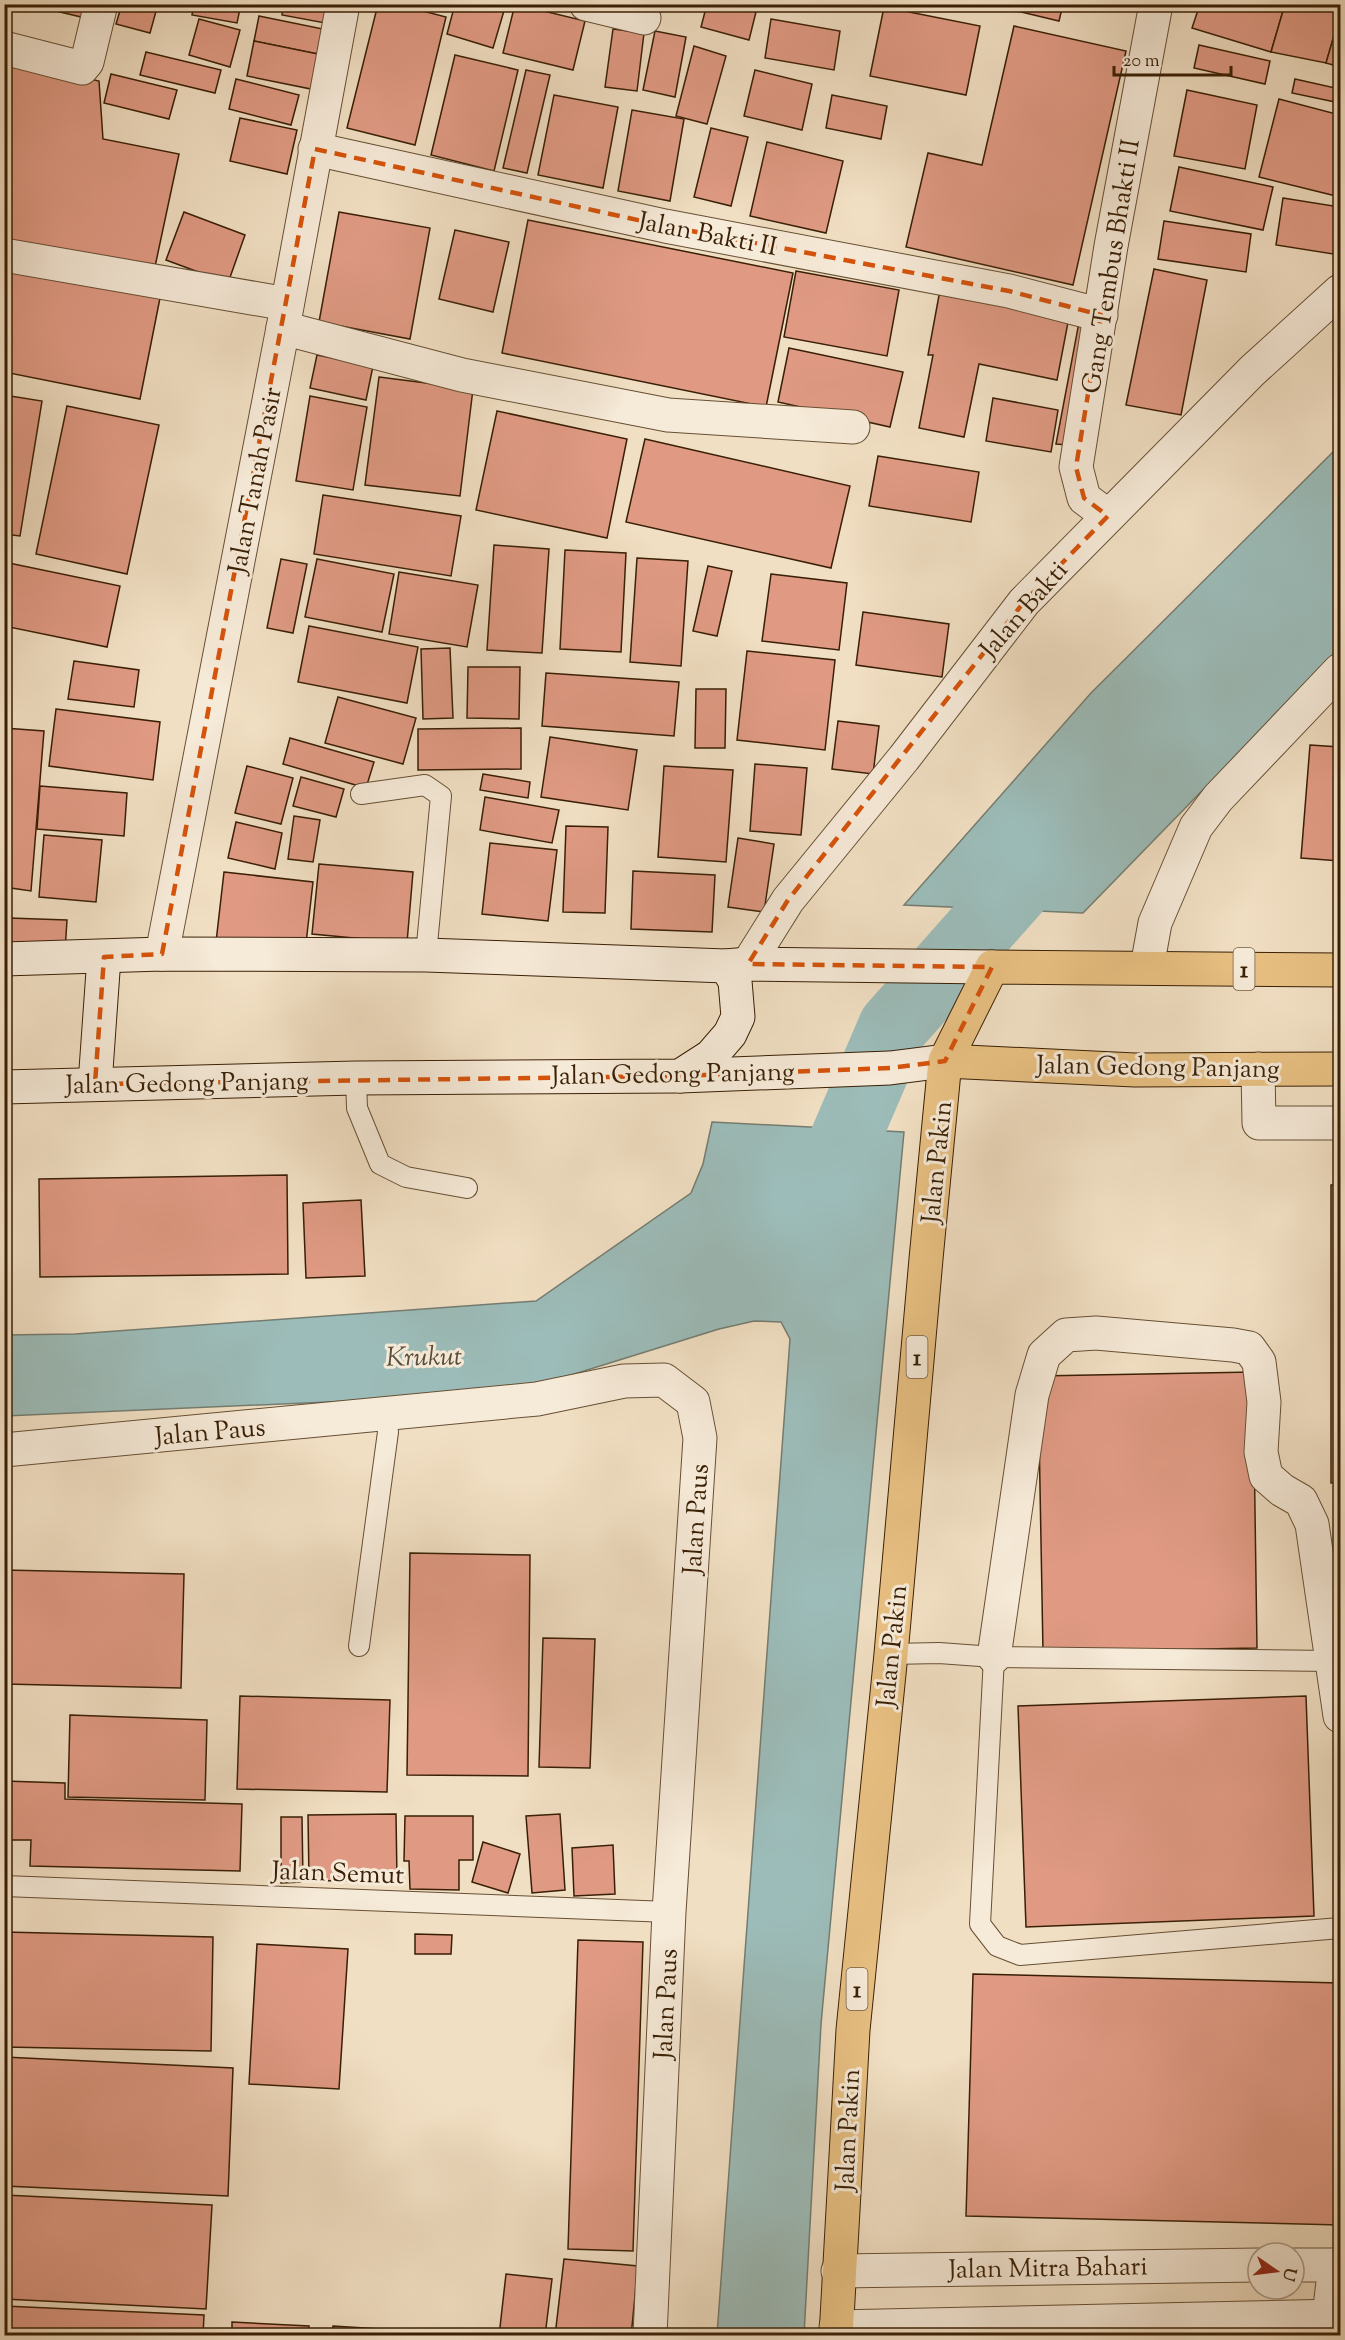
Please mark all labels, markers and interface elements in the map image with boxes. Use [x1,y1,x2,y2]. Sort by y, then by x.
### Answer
scale bar [1114,39,1231,77]
text: 20 m [1123,49,1160,75]
street label: Gang Tembus Bhakti II [1074,136,1151,396]
street label: Jalan Bakti II [633,203,781,267]
street label: Jalan Tanah Pasir [220,384,293,579]
street label: Jalan Bakti [971,554,1078,669]
road number: 1 [1234,948,1254,990]
street label: Jalan Gedong Panjang [1034,1048,1280,1089]
street label: Jalan Gedong Panjang [549,1055,795,1096]
street label: Jalan Gedong Panjang [63,1064,309,1105]
street label: Jalan Pakin [913,1099,963,1227]
road number: 1 [906,1336,928,1378]
water label: Krukut [385,1338,463,1379]
street label: Jalan Paus [151,1410,267,1457]
street label: Jalan Paus [675,1463,720,1578]
street label: Jalan Pakin [868,1583,918,1711]
street label: Jalan Semut [269,1854,405,1895]
street label: Jalan Paus [646,1948,689,2062]
road number: 1 [846,1968,868,2010]
street label: Jalan Pakin [828,2068,871,2194]
north arrow [1246,2241,1306,2301]
street label: Jalan Mitra Bahari [946,2249,1148,2290]
text: U [1275,2265,1301,2284]

